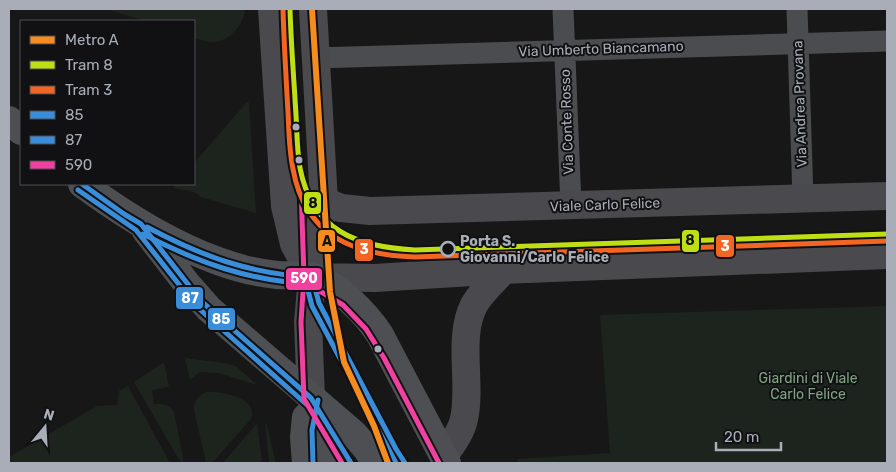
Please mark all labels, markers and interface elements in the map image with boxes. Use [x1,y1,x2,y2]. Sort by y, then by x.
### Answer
legend [20,20,195,185]
text: Metro A [65,31,119,49]
street label: Via Umberto Biancamano [518,38,684,60]
street label: Via Andrea Provana [789,40,811,168]
text: Tram 8 [65,56,113,74]
street label: Via Conte Rosso [557,69,577,175]
text: Tram 3 [65,81,112,99]
text: 85 [65,106,84,124]
unlabelled marker [291,122,301,132]
text: 87 [65,131,83,149]
unlabelled marker [294,155,304,165]
text: 590 [65,156,92,174]
line badge: 8 [303,191,322,215]
text: 8 [308,195,318,212]
street label: Viale Carlo Felice [550,195,661,215]
line badge: A [317,229,336,253]
line badge: 8 [681,229,700,253]
text: 8 [685,232,695,249]
text: A [322,233,332,250]
place label: Porta S. Giovanni/Carlo Felice [460,233,609,266]
line badge: 3 [715,234,735,258]
line badge: 3 [354,238,374,262]
text: 3 [720,238,730,255]
text: 3 [359,241,369,258]
marker: Porta S. Giovanni/Carlo Felice [440,241,456,257]
line badge: 590 [285,267,323,291]
text: 590 [290,270,318,287]
line badge: 87 [175,286,204,310]
text: 87 [181,290,199,307]
line badge: 85 [207,307,236,331]
text: 85 [212,311,230,328]
unlabelled marker [373,344,383,354]
park label: Giardini di Viale Carlo Felice [758,370,858,403]
north arrow [20,402,70,452]
text: N [41,405,56,425]
scale bar [716,420,781,452]
text: 20 m [724,428,759,446]

